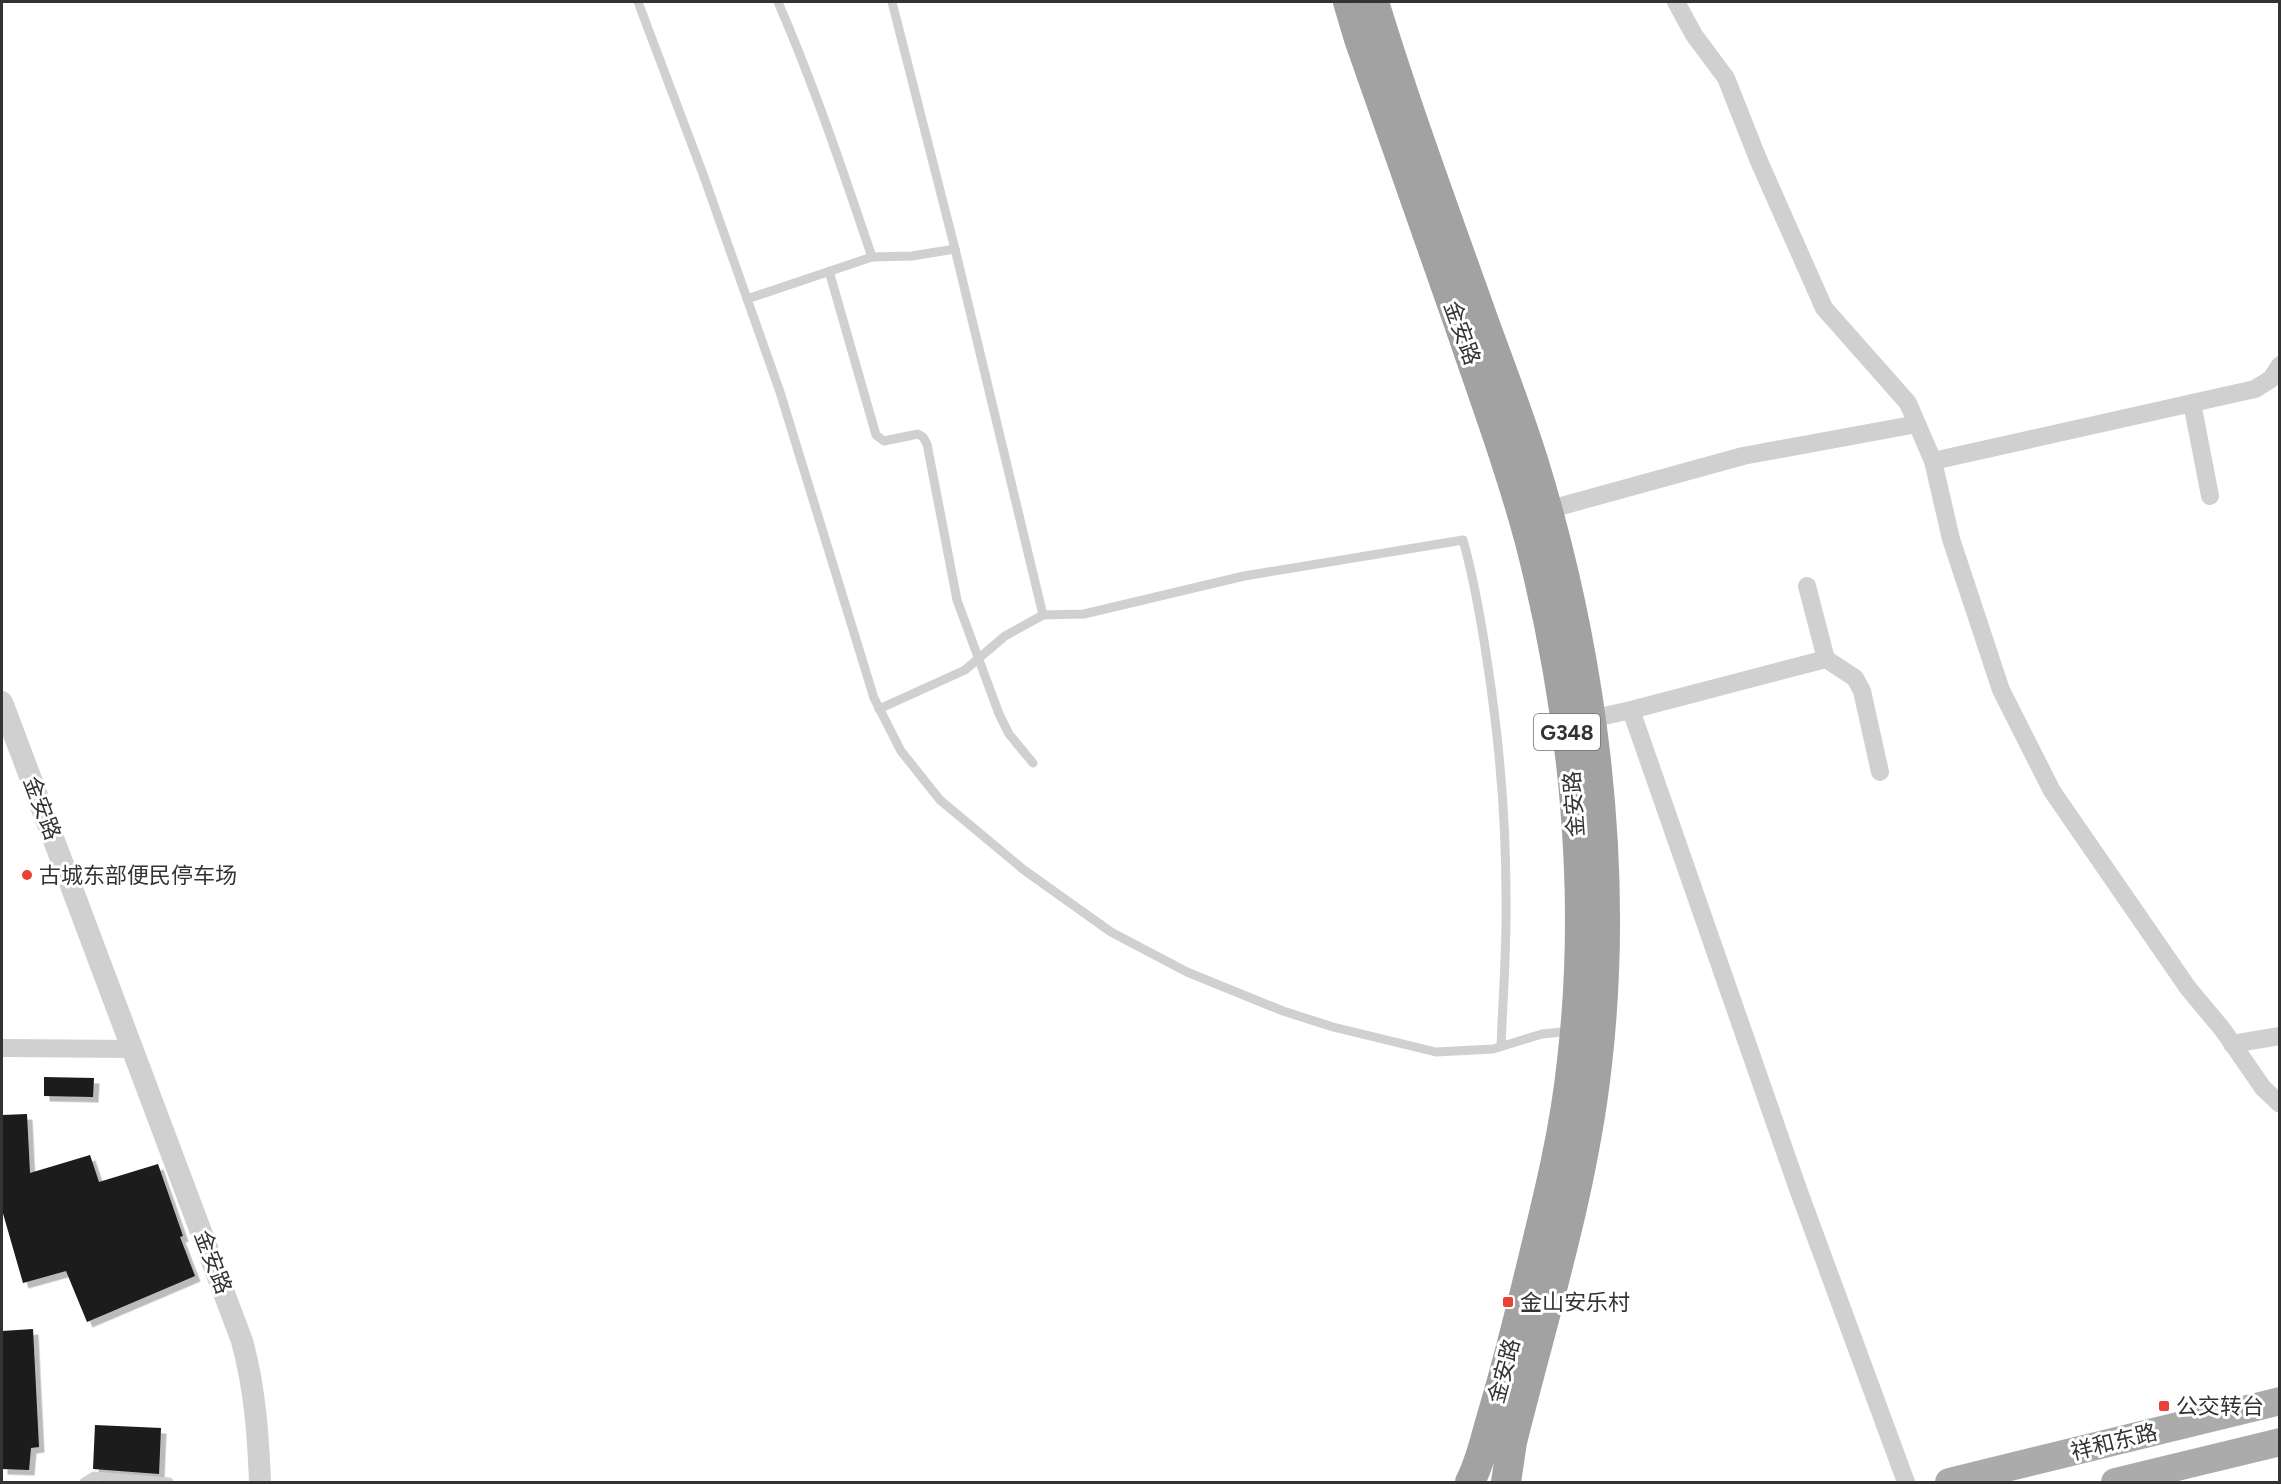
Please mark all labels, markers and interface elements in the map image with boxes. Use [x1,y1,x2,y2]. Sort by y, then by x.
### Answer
street label: 金安路 [1438,297,1486,369]
road number: G348 [1534,714,1600,750]
street label: 金安路 [1558,770,1590,838]
street label: 金安路 [18,772,66,844]
place label: 古城东部便民停车场 [39,862,237,889]
marker: 古城东部便民停车场 [20,868,34,882]
street label: 金安路 [189,1226,237,1298]
place label: 金山安乐村 [1520,1289,1630,1316]
marker: 金山安乐村 [1501,1295,1515,1309]
street label: 金安路 [1482,1336,1526,1406]
place label: 公交转台 [2176,1393,2264,1420]
marker: 公交转台 [2157,1399,2171,1413]
street label: 祥和东路 [2068,1418,2160,1466]

